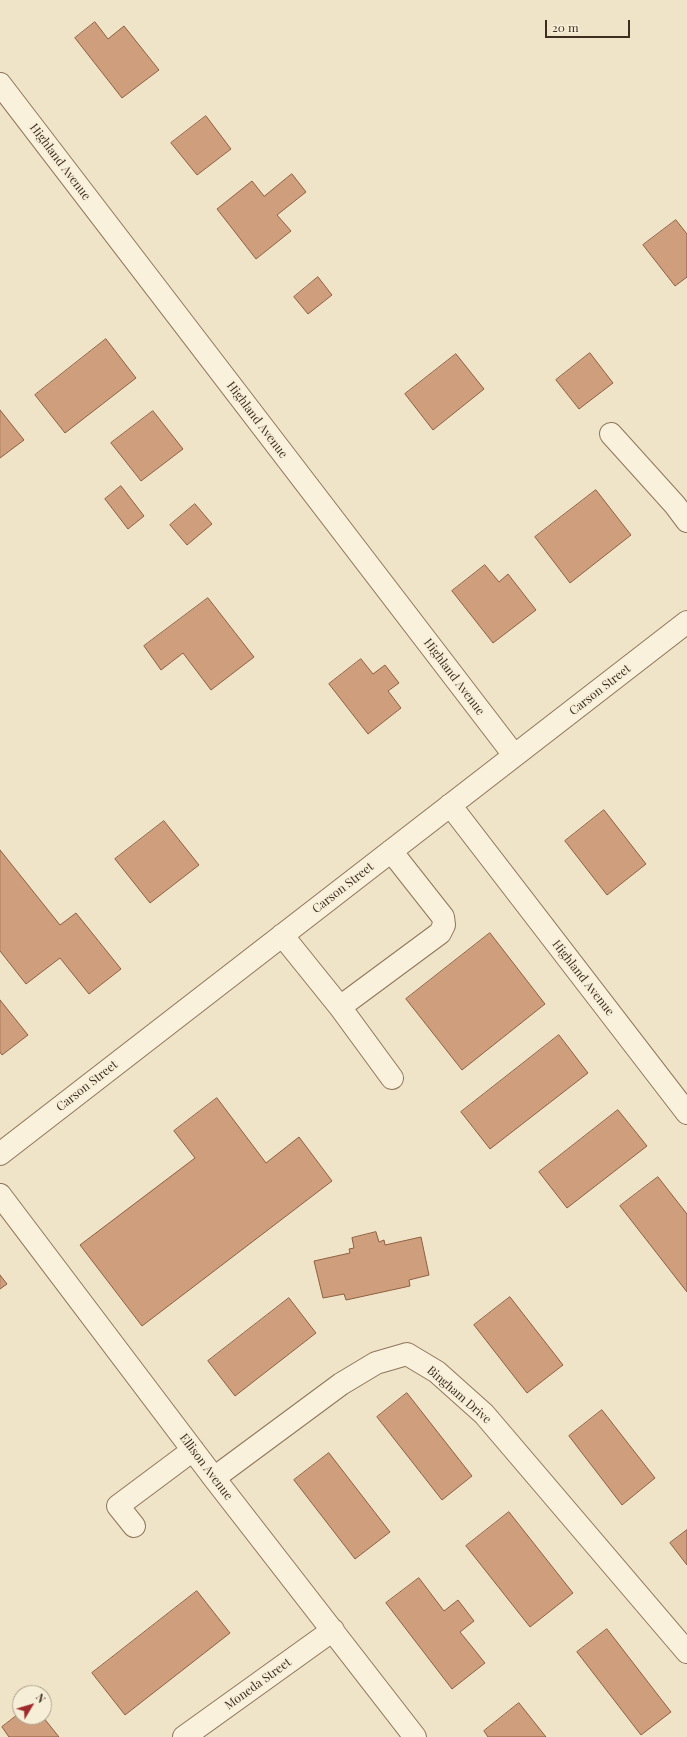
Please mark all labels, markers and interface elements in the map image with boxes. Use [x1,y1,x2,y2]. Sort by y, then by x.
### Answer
scale bar [547,12,632,38]
text: 20 m [552,19,579,35]
street label: Highland Avenue [27,121,93,203]
street label: Highland Avenue [224,379,290,461]
street label: Highland Avenue [421,636,487,718]
street label: Carson Street [566,662,634,718]
street label: Carson Street [309,860,377,916]
street label: Highland Avenue [549,937,617,1019]
street label: Carson Street [53,1058,121,1114]
street label: Bingham Drive [424,1363,494,1427]
street label: Ellison Avenue [176,1431,236,1503]
street label: Moneda Street [222,1655,294,1713]
north arrow [12,1685,52,1725]
text: N [33,1690,49,1706]

